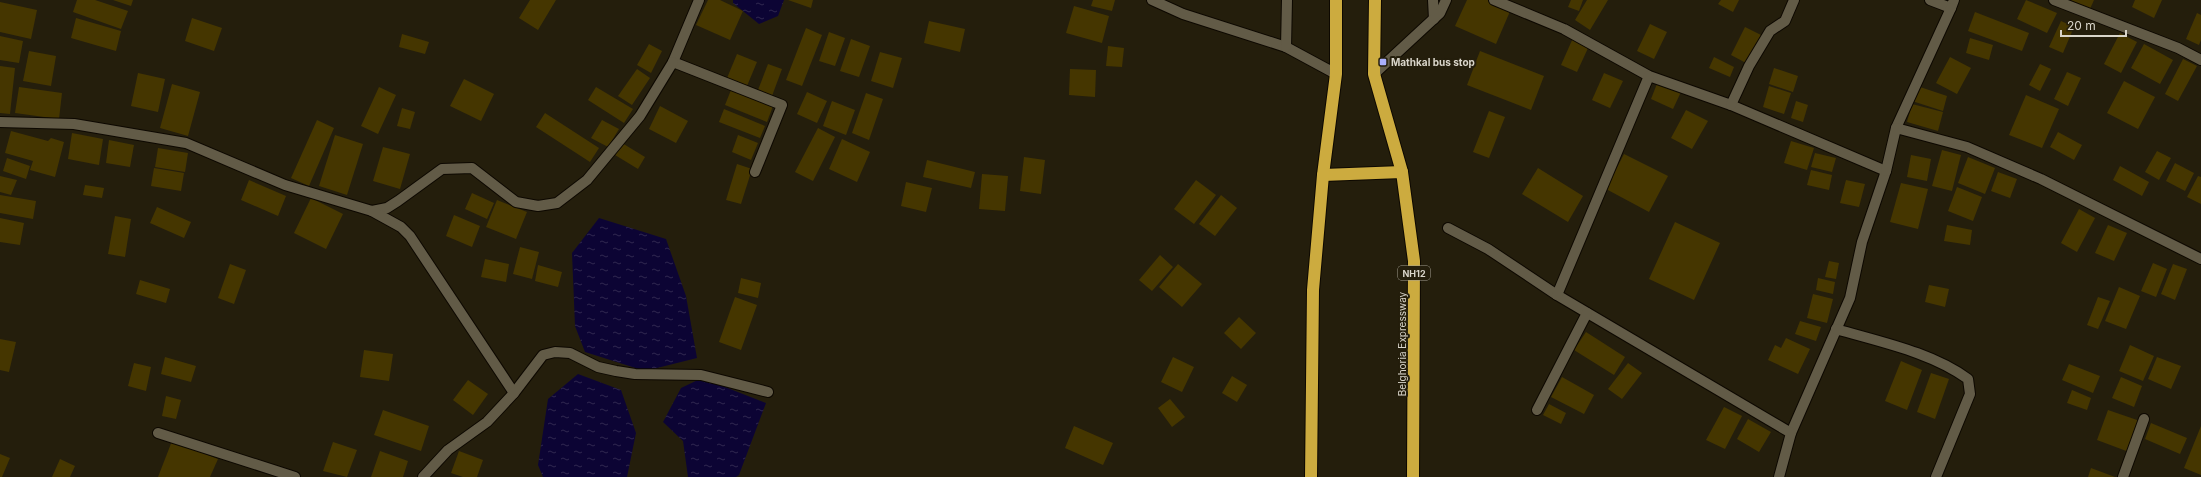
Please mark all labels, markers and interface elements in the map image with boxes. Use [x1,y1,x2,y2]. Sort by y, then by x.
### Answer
scale bar [2061,12,2126,38]
text: 20 m [2067,18,2096,33]
place label: Mathkal bus stop [1391,56,1475,68]
marker: Mathkal bus stop [1378,57,1388,67]
road number: NH12 [1398,266,1430,280]
street label: Belghoria Expressway [1396,291,1408,396]

